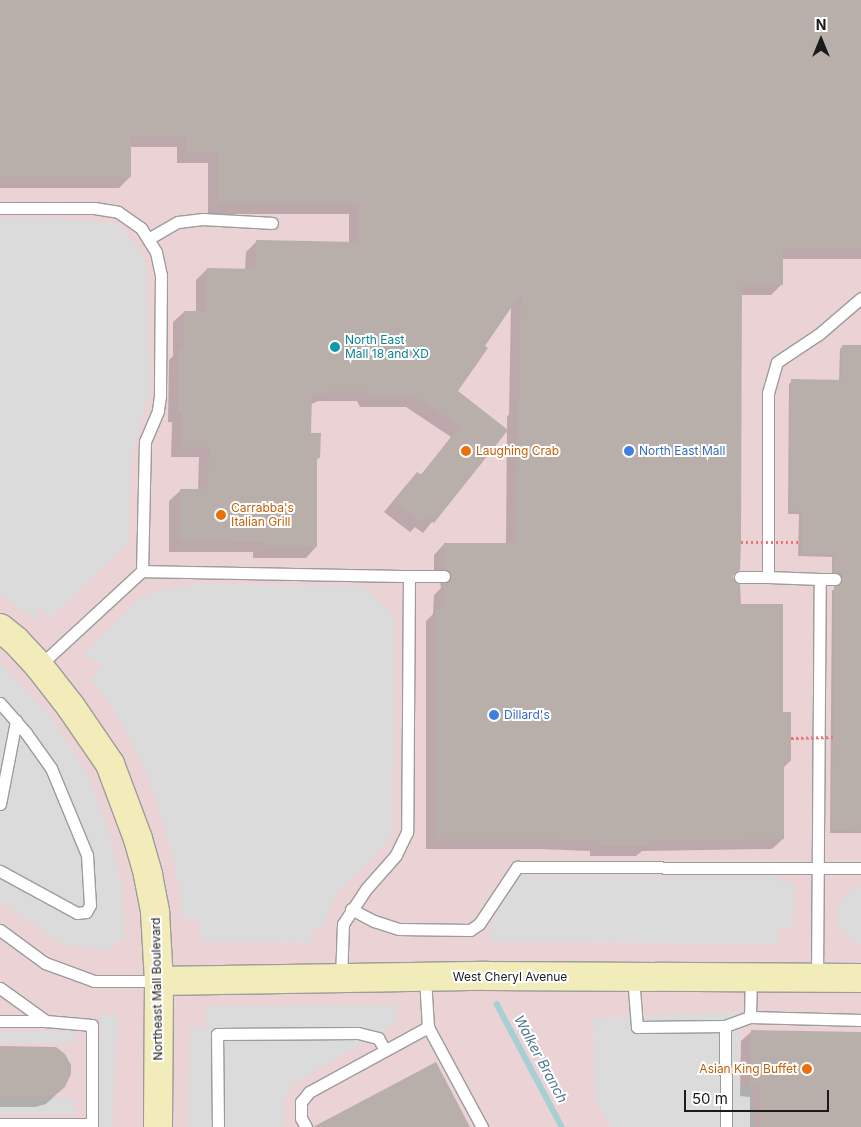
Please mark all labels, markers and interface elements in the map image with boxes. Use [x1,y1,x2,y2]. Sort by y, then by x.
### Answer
north arrow [796,15,846,65]
text: N [816,16,826,33]
place label: North East Mall 18 and XD [345,333,429,361]
marker: North East Mall 18 and XD [329,341,341,353]
place label: Laughing Crab [476,444,559,458]
place label: North East Mall [639,444,725,458]
marker: Laughing Crab [460,445,472,457]
marker: North East Mall [623,445,635,457]
place label: Carrabba's Italian Grill [231,501,294,529]
marker: Carrabba's Italian Grill [215,509,227,521]
place label: Dillard's [504,708,550,722]
marker: Dillard's [488,709,500,721]
street label: Northeast Mall Boulevard [149,917,165,1061]
street label: West Cheryl Avenue [453,970,567,984]
water label: Walker Branch [511,1012,571,1106]
place label: Asian King Buffet [699,1062,797,1076]
marker: Asian King Buffet [801,1063,813,1075]
scale bar [686,1080,831,1112]
text: 50 m [692,1089,728,1108]

